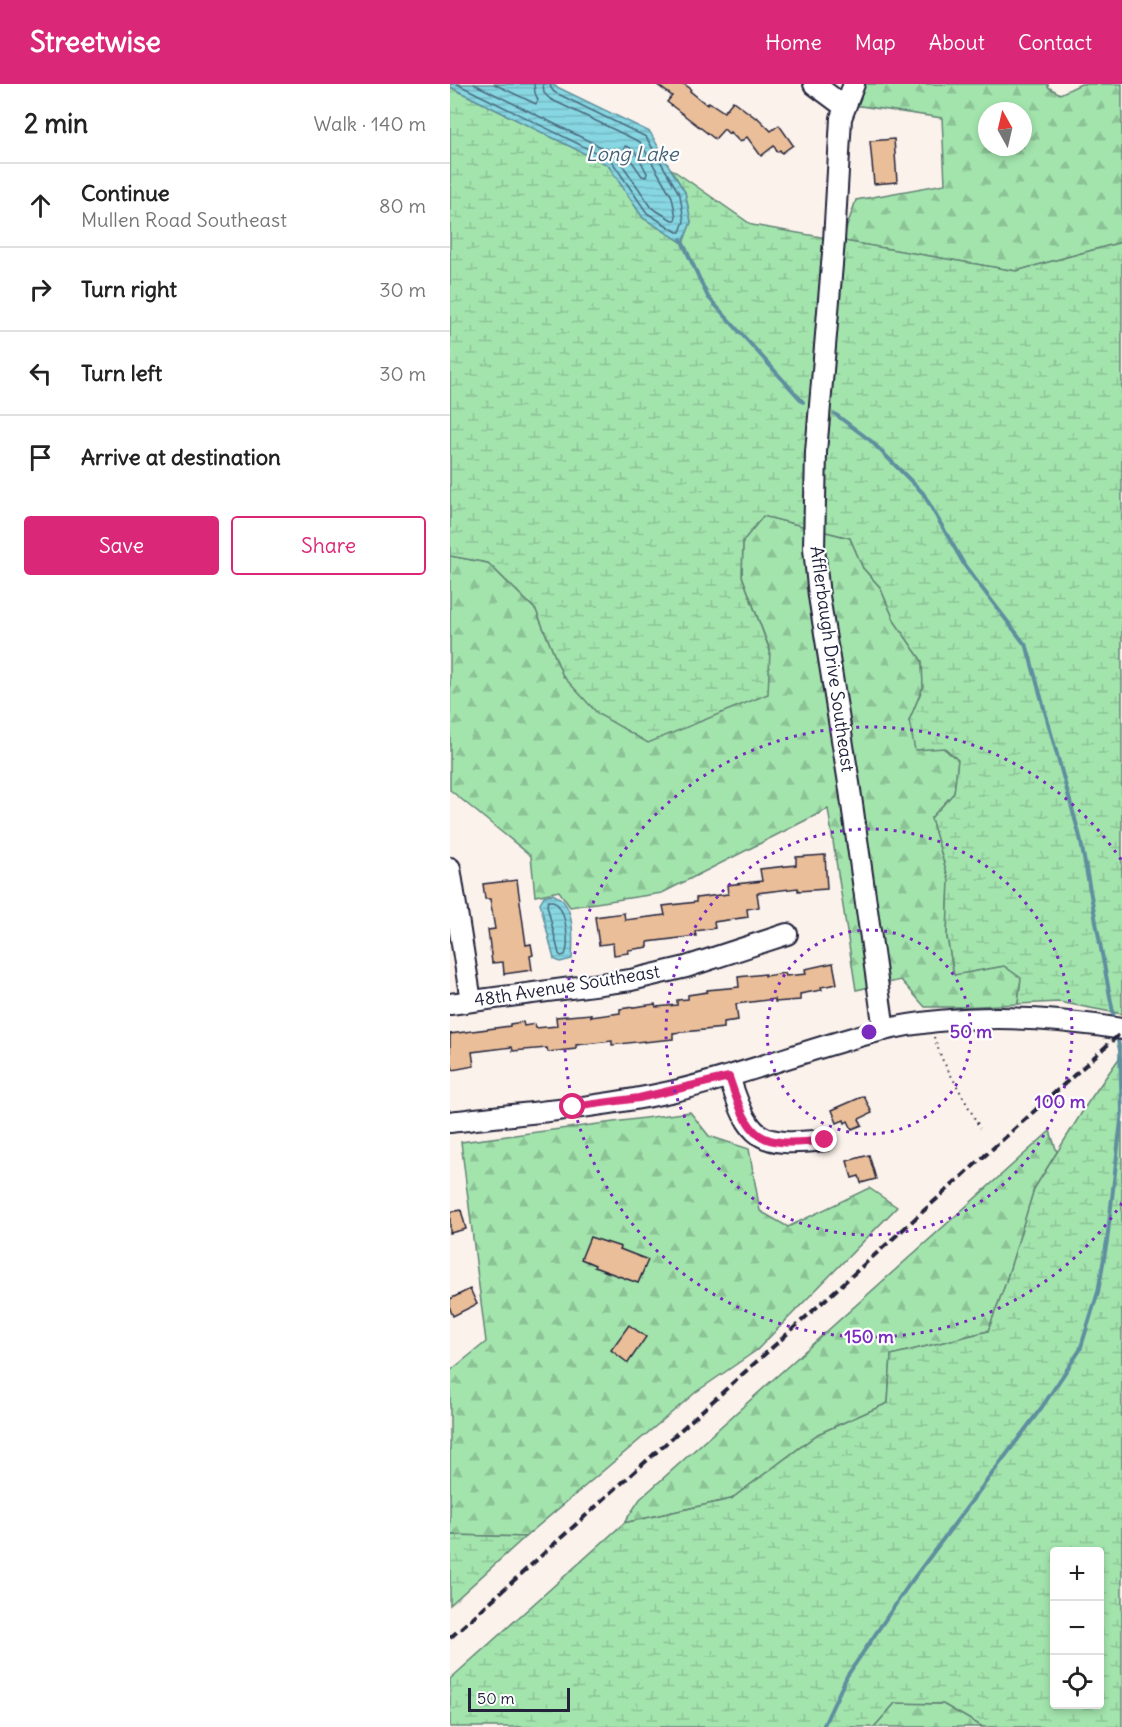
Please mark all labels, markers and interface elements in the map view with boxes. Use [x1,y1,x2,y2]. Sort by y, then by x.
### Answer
text: Streetwise [30,24,161,60]
text: Home [765,29,822,56]
text: Map [855,29,896,56]
text: About [929,29,985,56]
text: Contact [1018,29,1092,56]
north arrow [978,102,1032,156]
text: 2 min [24,107,88,140]
text: Walk · 140 m [313,111,426,136]
water label: Long Lake [586,141,679,166]
text: Continue [81,179,170,207]
icon: ahead [24,189,57,222]
text: 80 m [379,193,426,218]
text: Mullen Road Southeast [81,207,287,232]
icon: right [24,273,57,306]
text: Turn right [81,275,177,303]
text: 30 m [379,277,426,302]
icon: left [24,357,57,390]
text: Turn left [81,359,162,387]
text: 30 m [379,361,426,386]
icon: arrive [24,441,57,474]
text: Arrive at destination [81,443,281,471]
button: Save [24,516,219,575]
button: Share [231,516,426,575]
street label: Afflerbaugh Drive Southeast [805,545,860,773]
street label: 48th Avenue Southeast [473,959,661,1012]
text: 50 m [950,1020,992,1043]
centre of rings [859,1022,879,1042]
text: 100 m [1035,1090,1086,1113]
route start [559,1093,585,1119]
route end [811,1126,837,1152]
text: 150 m [844,1325,894,1348]
map controls [1050,1547,1104,1709]
button: + [1050,1547,1104,1601]
button: − [1050,1601,1104,1655]
button: locate [1050,1655,1104,1709]
scale bar [468,1685,570,1712]
text: 50 m [477,1688,515,1708]

